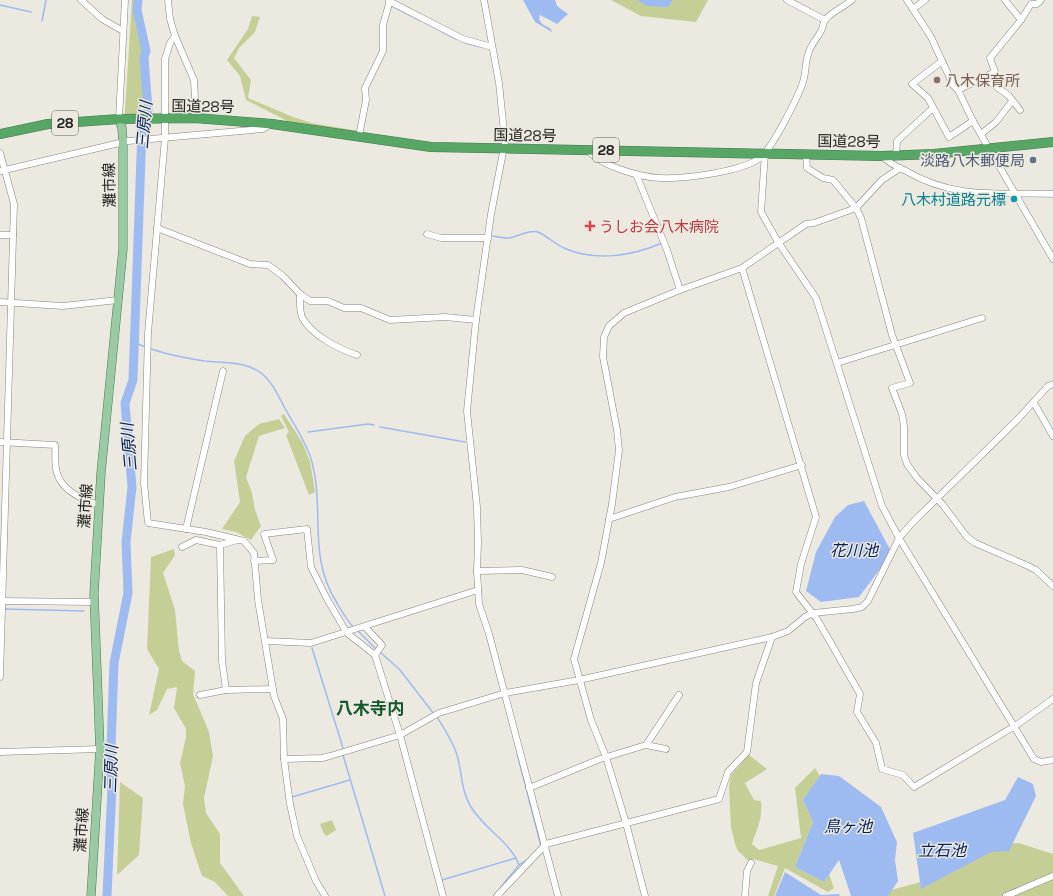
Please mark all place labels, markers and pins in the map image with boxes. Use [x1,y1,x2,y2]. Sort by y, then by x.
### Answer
place label: 八木保育所 [945,71,1020,90]
marker: 八木保育所 [932,75,942,85]
place label: 淡路八木郵便局 [920,151,1025,170]
marker: 淡路八木郵便局 [1028,155,1038,165]
place label: 八木村道路元標 [901,190,1006,209]
marker: 八木村道路元標 [1009,194,1019,204]
place label: うしお会八木病院 [599,217,719,236]
marker: うしお会八木病院 [584,220,596,232]

